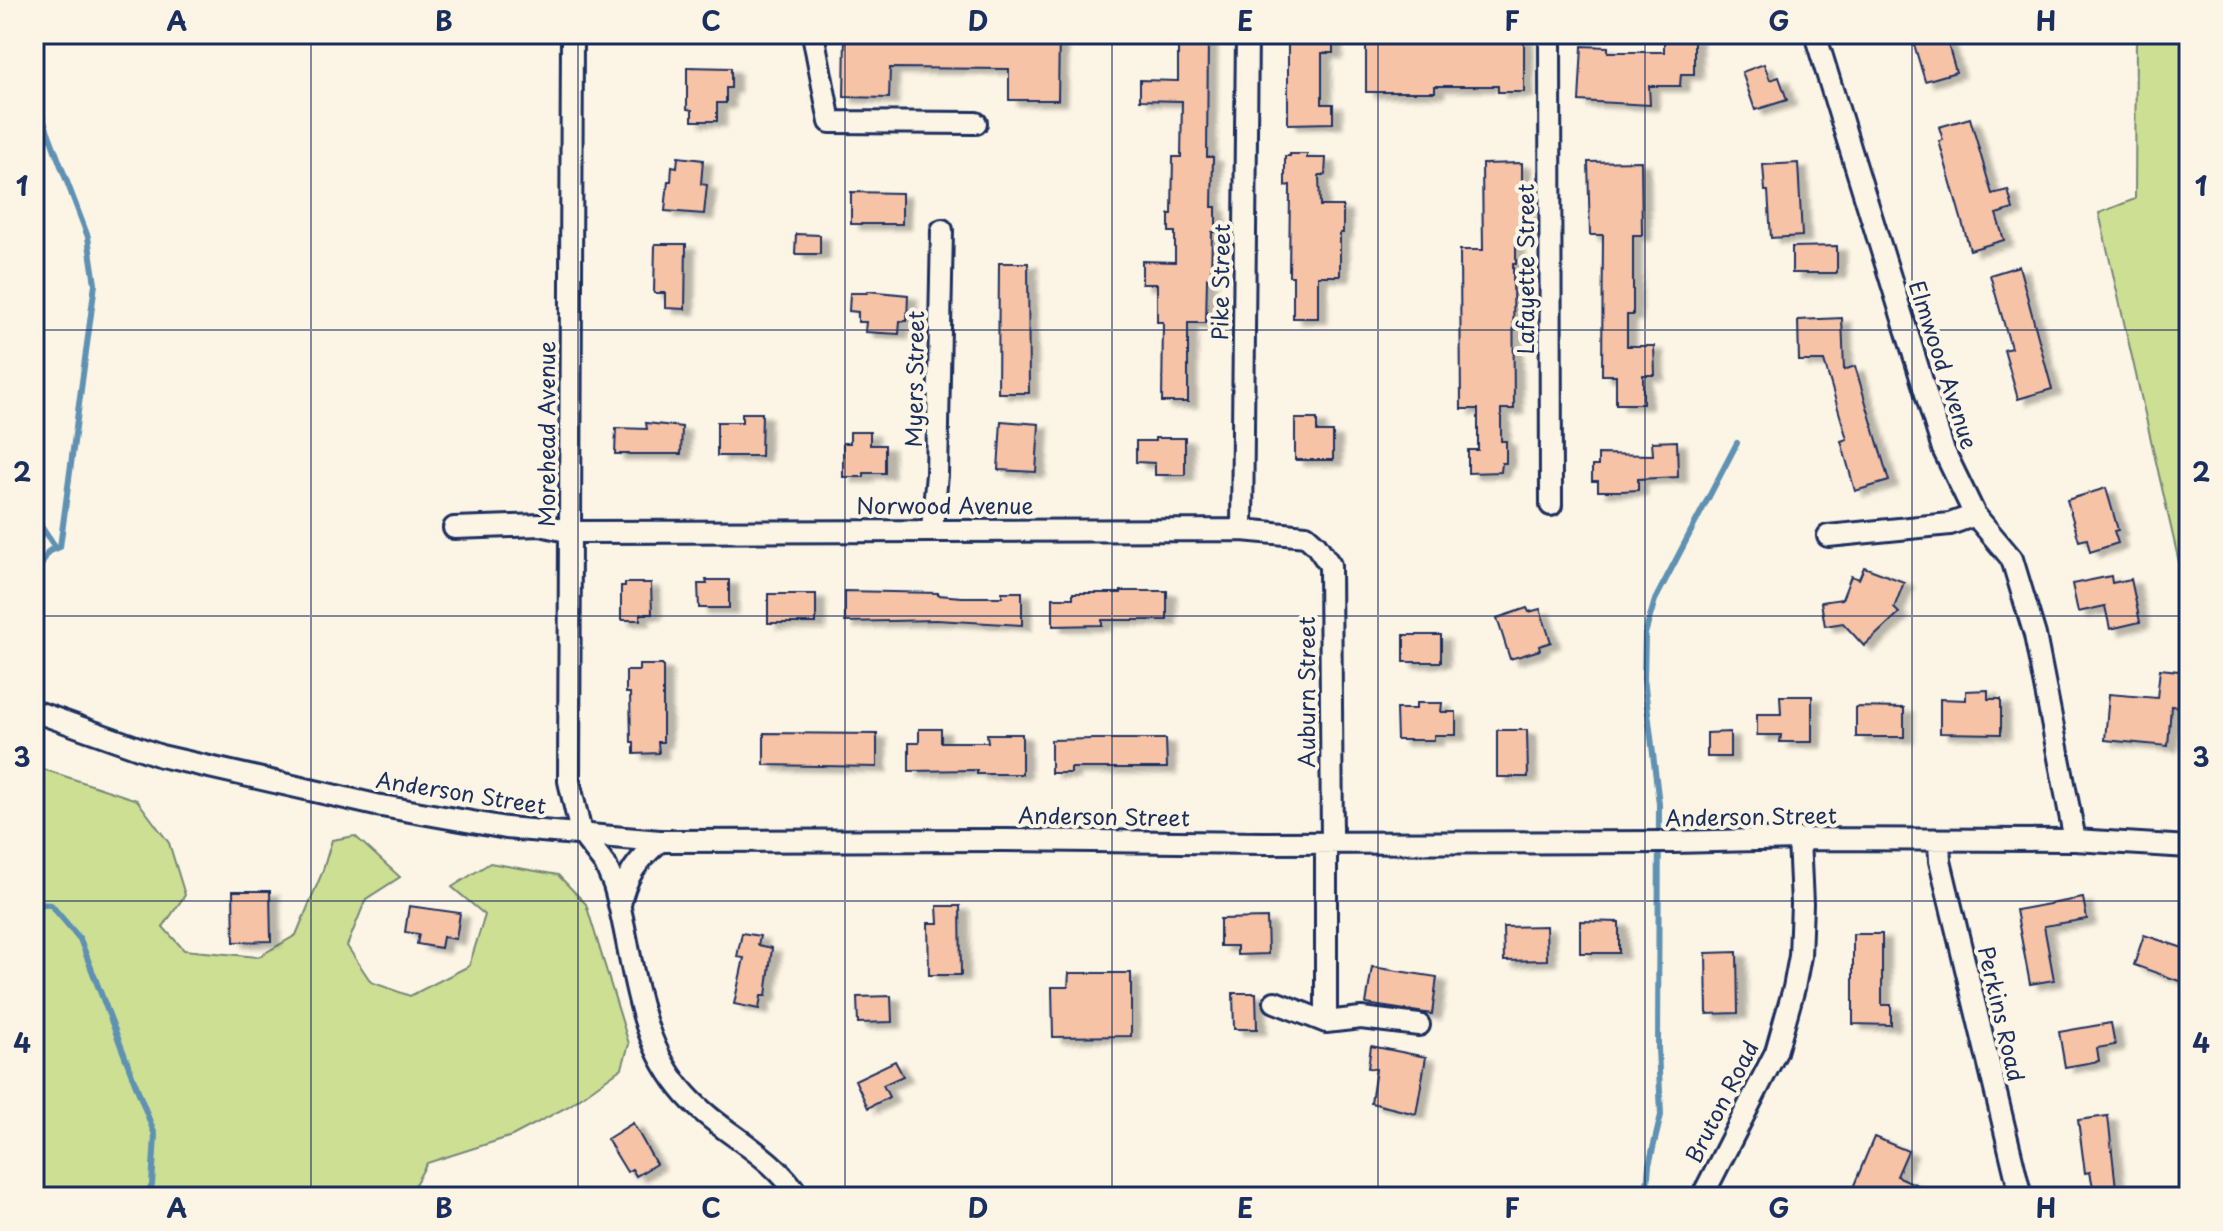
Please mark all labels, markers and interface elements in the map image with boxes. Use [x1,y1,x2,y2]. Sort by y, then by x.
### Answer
text: A [167,1,187,40]
text: B [435,1,453,40]
text: C [701,1,721,40]
text: D [968,1,988,40]
text: E [1237,1,1253,40]
text: F [1504,1,1520,40]
text: G [1768,1,1790,40]
text: H [2036,1,2056,40]
text: 1 [16,166,28,205]
text: 1 [2195,166,2207,205]
street label: Lafayette Street [1508,183,1541,354]
street label: Pike Street [1202,223,1237,341]
street label: Elmwood Avenue [1902,276,1987,453]
street label: Myers Street [896,310,931,448]
street label: Morehead Avenue [529,341,562,527]
text: 2 [13,452,31,491]
text: 2 [2192,452,2210,491]
street label: Norwood Avenue [857,488,1033,521]
street label: Auburn Street [1289,616,1322,768]
text: 3 [13,737,31,776]
text: 3 [2192,737,2210,776]
street label: Anderson Street [374,762,549,821]
street label: Anderson Street [1018,798,1190,833]
street label: Anderson Street [1665,798,1837,833]
street label: Perkins Road [1971,943,2034,1085]
text: 4 [13,1023,31,1062]
text: 4 [2192,1023,2210,1062]
street label: Bruton Road [1676,1034,1766,1168]
text: A [167,1188,187,1227]
text: B [435,1188,453,1227]
text: C [701,1188,721,1227]
text: D [968,1188,988,1227]
text: E [1237,1188,1253,1227]
text: F [1504,1188,1520,1227]
text: G [1768,1188,1790,1227]
text: H [2036,1188,2056,1227]

